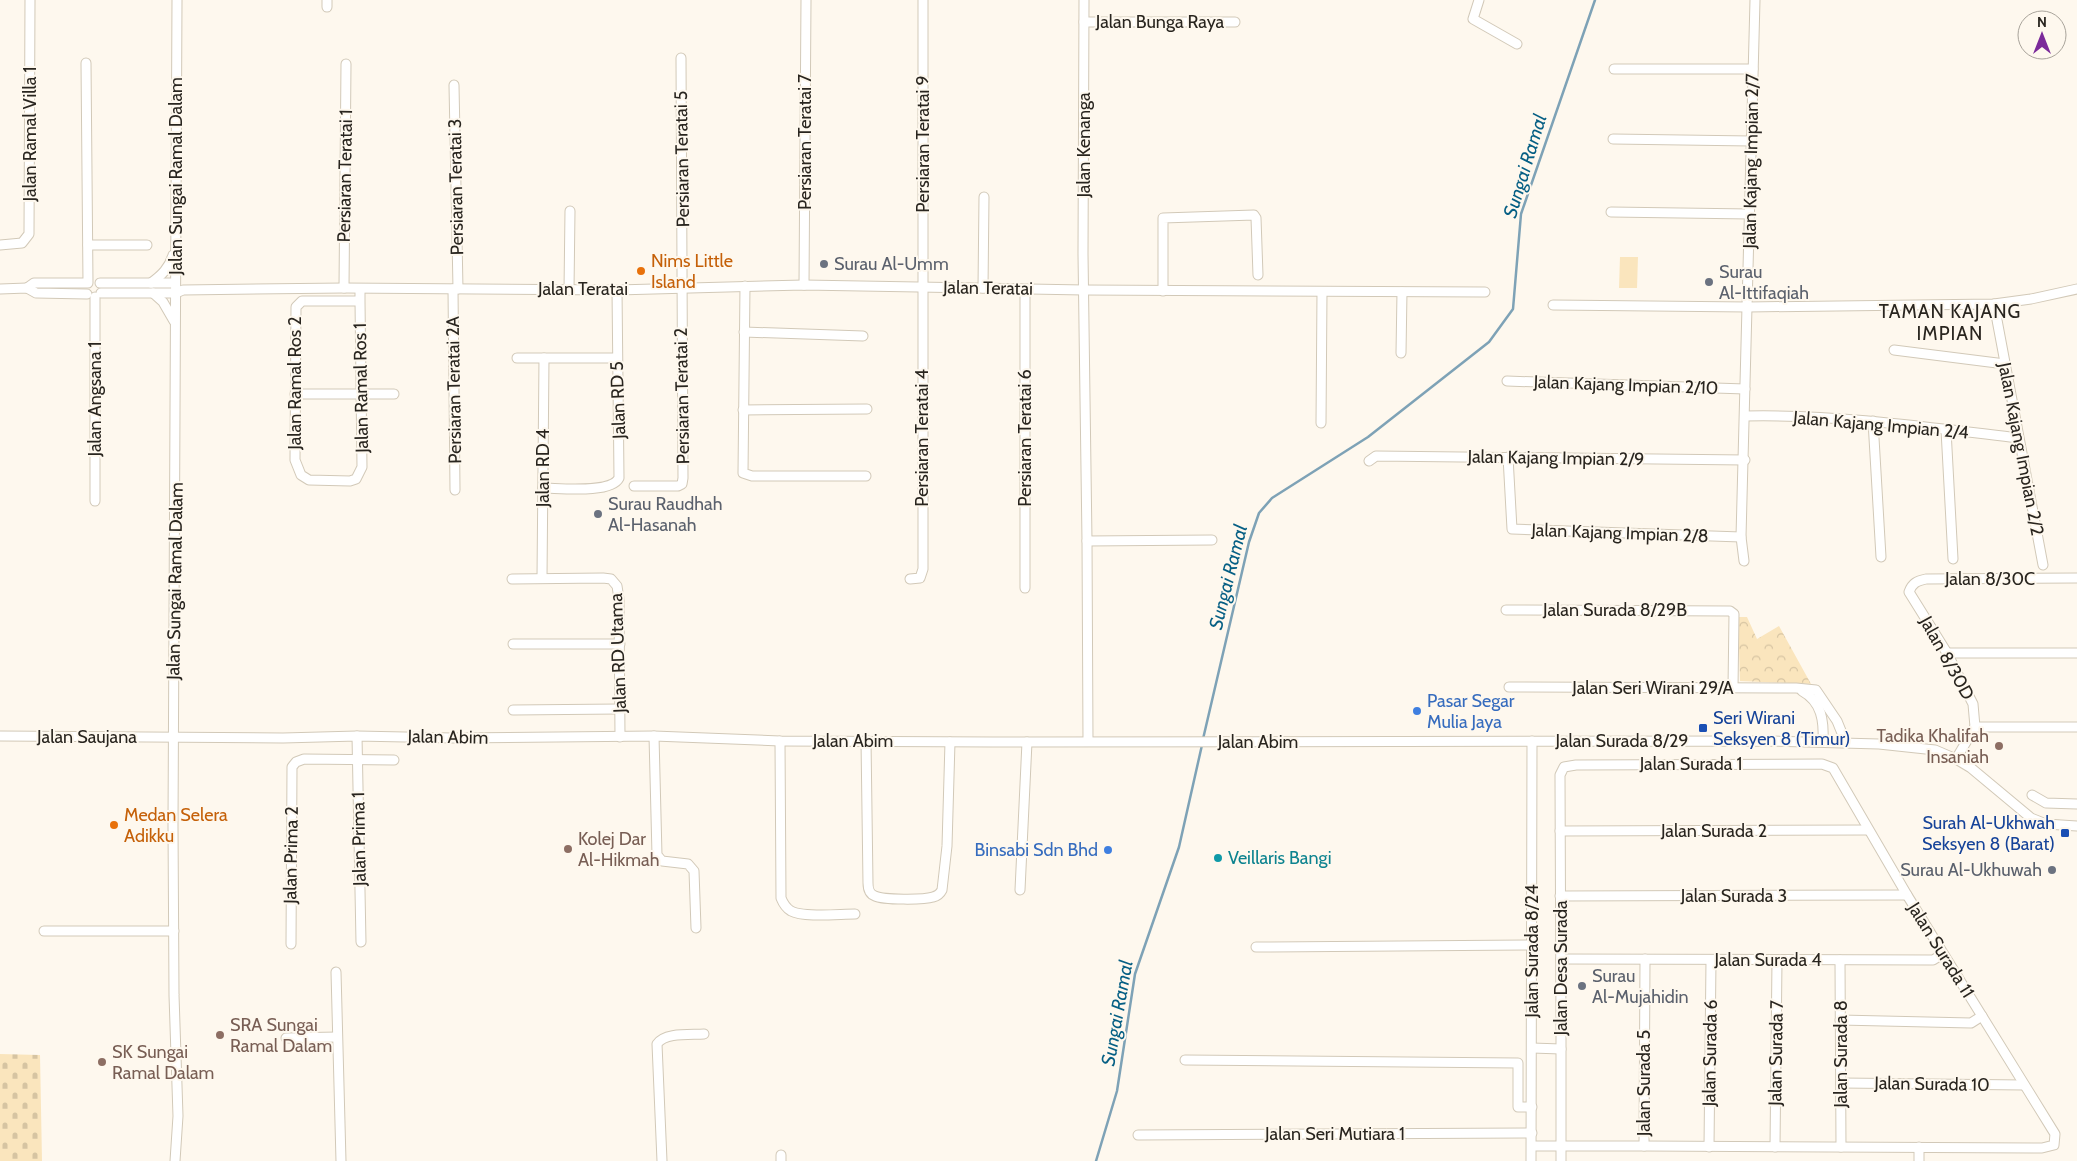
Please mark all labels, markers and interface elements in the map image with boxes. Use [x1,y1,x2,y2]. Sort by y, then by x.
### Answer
north arrow [2017,10,2067,60]
street label: Jalan Bunga Raya [1095,11,1225,33]
text: N [2037,13,2047,31]
street label: Jalan Ramal Villa 1 [19,67,41,202]
street label: Jalan Kajang Impian 2/7 [1738,73,1764,250]
street label: Persiaran Teratai 7 [794,74,816,210]
street label: Persiaran Teratai 9 [912,75,934,213]
street label: Jalan Sungai Ramal Dalam [165,77,187,276]
street label: Persiaran Teratai 5 [670,90,694,228]
street label: Jalan Kenanga [1073,92,1095,199]
street label: Persiaran Teratai 1 [333,109,357,243]
water label: Sungai Ramal [1498,111,1552,220]
street label: Persiaran Teratai 3 [444,118,468,256]
place label: Nims Little Island [651,250,733,293]
place label: Surau Al-Umm [834,253,949,275]
marker: Surau Al-Umm [818,258,830,270]
place label: Surau Al-Ittifaqiah [1719,261,1809,304]
marker: Nims Little Island [635,265,647,277]
street label: Jalan Teratai [942,276,1033,300]
marker: Surau Al-Ittifaqiah [1703,276,1715,288]
street label: Jalan Teratai [537,278,628,300]
district label: TAMAN KAJANG IMPIAN [1879,300,2021,345]
street label: Jalan Ramal Ros 2 [284,316,306,451]
street label: Persiaran Teratai 2A [442,316,466,464]
street label: Jalan Ramal Ros 1 [349,323,373,454]
street label: Persiaran Teratai 2 [670,328,694,464]
street label: Jalan Angsana 1 [84,342,106,457]
street label: Jalan Kajang Impian 2/2 [1993,360,2049,537]
street label: Jalan RD 5 [606,361,630,440]
street label: Persiaran Teratai 4 [911,369,933,507]
street label: Persiaran Teratai 6 [1014,369,1036,507]
street label: Jalan Kajang Impian 2/10 [1532,371,1719,399]
street label: Jalan Kajang Impian 2/4 [1791,406,1970,444]
street label: Jalan RD 4 [532,429,554,508]
street label: Jalan Kajang Impian 2/9 [1466,445,1645,471]
street label: Jalan Sungai Ramal Dalam [162,482,188,681]
place label: Surau Raudhah Al-Hasanah [608,493,723,536]
marker: Surau Raudhah Al-Hasanah [592,508,604,520]
street label: Jalan Kajang Impian 2/8 [1530,519,1709,547]
water label: Sungai Ramal [1204,522,1252,632]
street label: Jalan 8/30C [1944,568,2035,590]
street label: Jalan RD Utama [605,592,631,714]
street label: Jalan Surada 8/29B [1542,599,1687,621]
street label: Jalan 8/30D [1915,611,1979,704]
street label: Jalan Seri Wirani 29/A [1571,677,1734,699]
place label: Pasar Segar Mulia Jaya [1427,690,1515,733]
marker: Pasar Segar Mulia Jaya [1411,705,1423,717]
place label: Seri Wirani Seksyen 8 (Timur) [1713,707,1850,750]
marker: Seri Wirani Seksyen 8 (Timur) [1697,722,1709,734]
street label: Jalan Abim [406,725,489,749]
place label: Tadika Khalifah Insaniah [1876,725,1989,768]
street label: Jalan Saujana [36,726,137,748]
street label: Jalan Abim [812,730,893,752]
street label: Jalan Surada 8/29 [1554,730,1689,752]
street label: Jalan Abim [1217,731,1298,753]
marker: Tadika Khalifah Insaniah [1993,740,2005,752]
street label: Jalan Surada 1 [1639,753,1742,775]
street label: Jalan Prima 1 [347,792,371,887]
place label: Medan Selera Adikku [124,804,228,847]
street label: Jalan Prima 2 [279,806,303,905]
place label: Surah Al-Ukhwah Seksyen 8 (Barat) [1922,812,2055,855]
marker: Medan Selera Adikku [108,819,120,831]
street label: Jalan Surada 2 [1660,820,1767,842]
marker: Surah Al-Ukhwah Seksyen 8 (Barat) [2059,827,2071,839]
place label: Kolej Dar Al-Hikmah [578,828,659,871]
place label: Binsabi Sdn Bhd [975,839,1098,861]
marker: Kolej Dar Al-Hikmah [562,843,574,855]
marker: Binsabi Sdn Bhd [1102,844,1114,856]
place label: Veillaris Bangi [1228,847,1332,869]
marker: Veillaris Bangi [1212,852,1224,864]
place label: Surau Al-Ukhuwah [1900,859,2042,881]
marker: Surau Al-Ukhuwah [2046,864,2058,876]
street label: Jalan Surada 8/24 [1521,884,1543,1019]
street label: Jalan Surada 3 [1680,885,1787,907]
street label: Jalan Surada 11 [1902,897,1979,1002]
street label: Jalan Desa Surada [1550,900,1572,1037]
street label: Jalan Surada 4 [1713,949,1822,971]
water label: Sungai Ramal [1096,958,1138,1068]
place label: Surau Al-Mujahidin [1592,965,1689,1008]
marker: Surau Al-Mujahidin [1576,980,1588,992]
street label: Jalan Surada 6 [1698,999,1722,1108]
street label: Jalan Surada 7 [1764,1000,1788,1107]
street label: Jalan Surada 8 [1830,1000,1852,1109]
place label: SRA Sungai Ramal Dalam [230,1014,332,1057]
marker: SRA Sungai Ramal Dalam [214,1029,226,1041]
street label: Jalan Surada 5 [1633,1030,1655,1137]
place label: SK Sungai Ramal Dalam [112,1041,214,1084]
marker: SK Sungai Ramal Dalam [96,1056,108,1068]
street label: Jalan Surada 10 [1873,1072,1990,1096]
street label: Jalan Seri Mutiara 1 [1264,1123,1405,1145]

